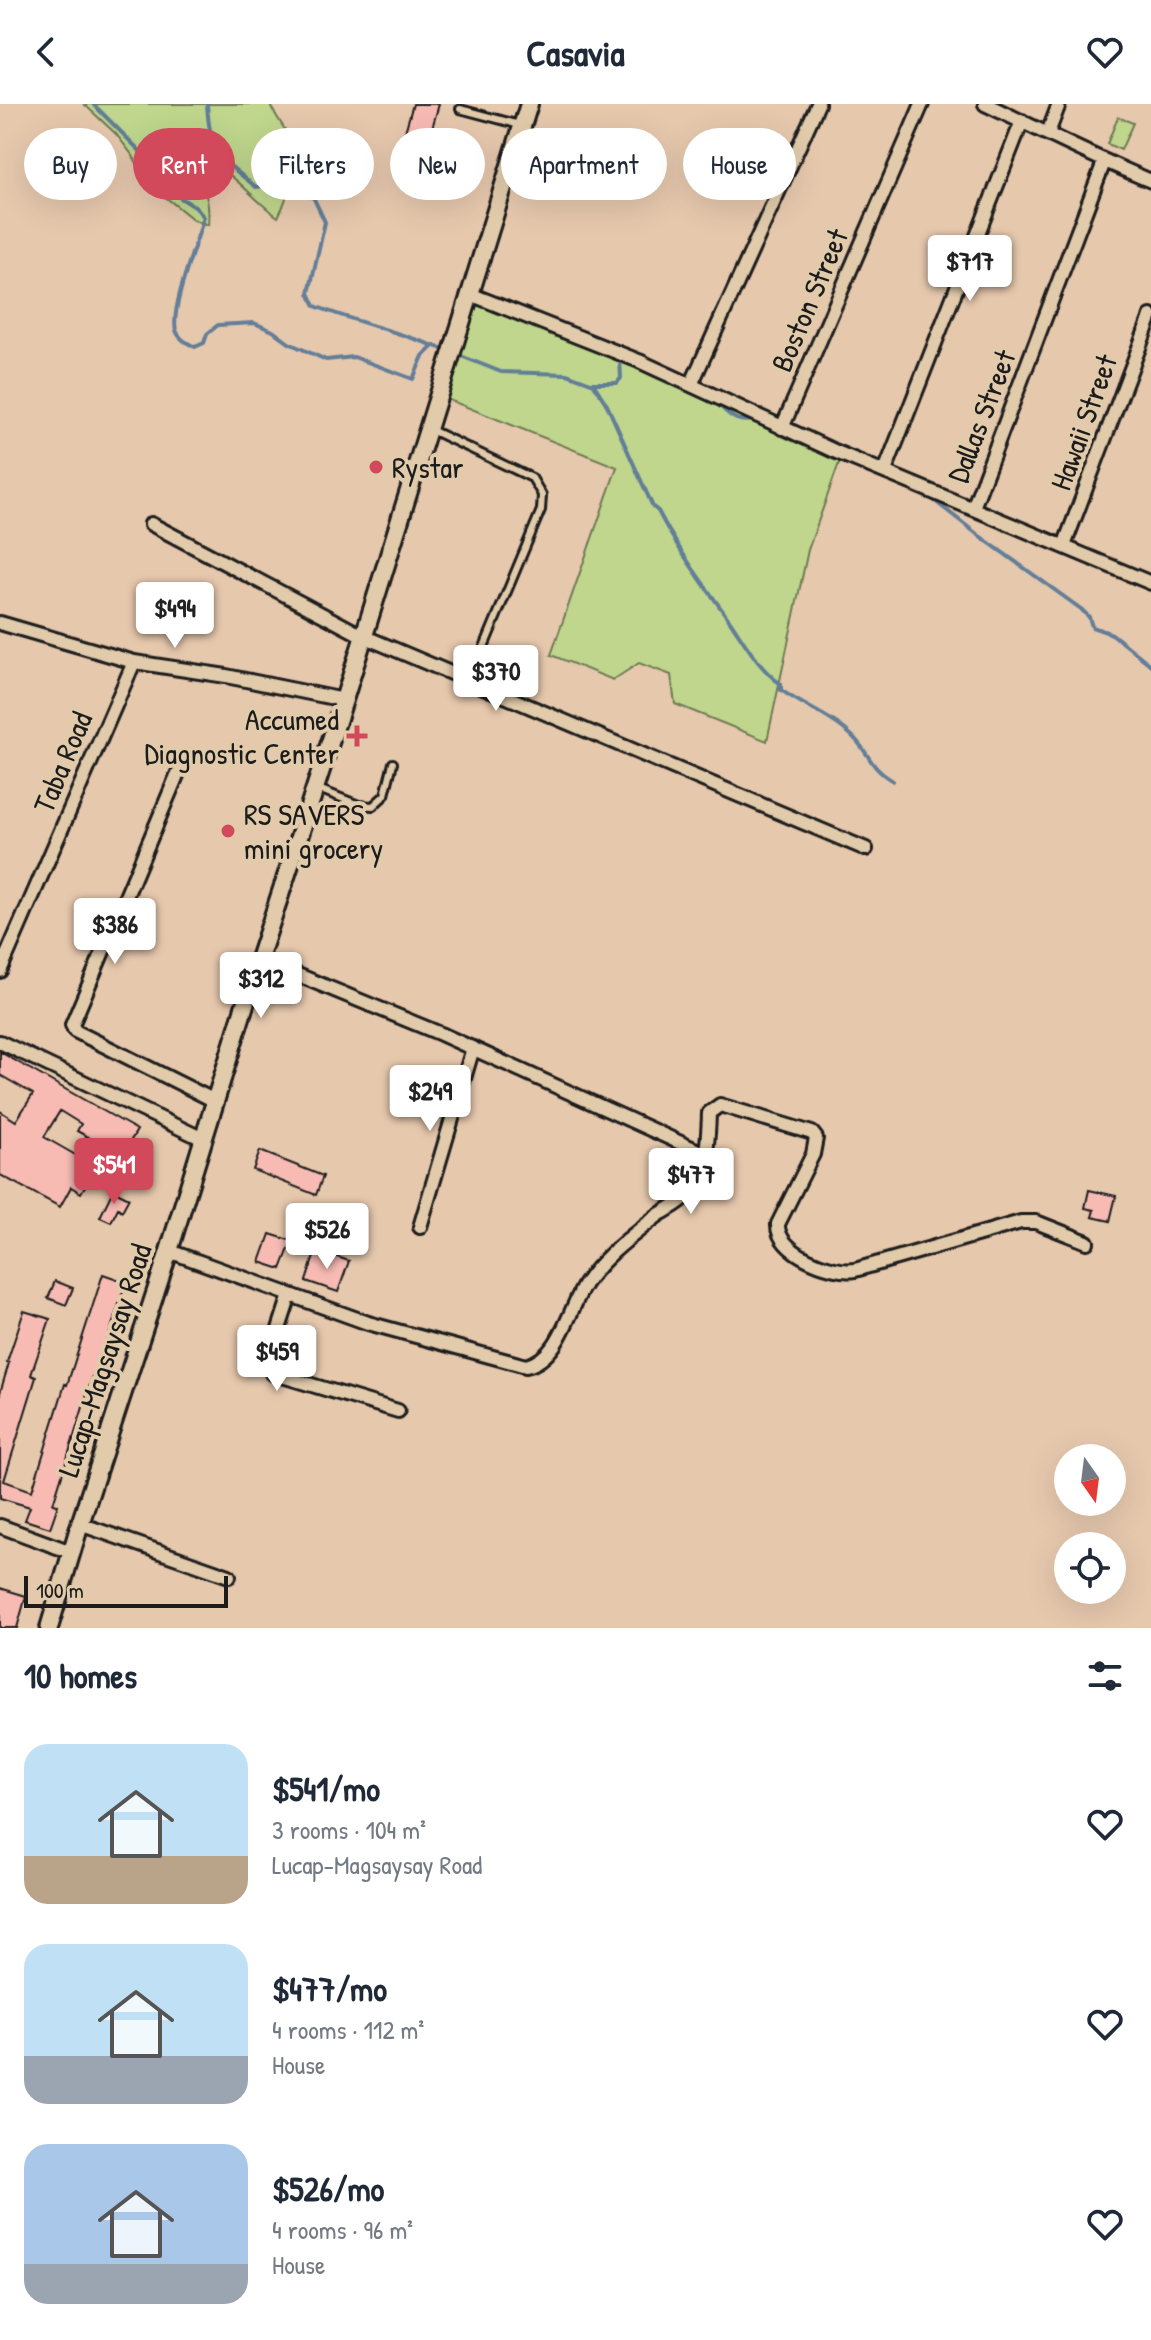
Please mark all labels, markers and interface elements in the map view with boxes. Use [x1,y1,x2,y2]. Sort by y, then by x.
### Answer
text: Casavia [526,28,625,77]
icon: back [24,30,68,74]
icon: heart [1083,30,1127,74]
chip: Buy [24,128,117,200]
chip: Rent [133,128,235,200]
chip: Filters [251,128,374,200]
chip: New [390,128,485,200]
chip: Apartment [501,128,667,200]
chip: House [683,128,796,200]
street label: Boston Street [761,222,857,378]
pin: $717 [923,235,1017,303]
text: $717 [946,243,994,278]
street label: Dallas Street [937,343,1025,488]
street label: Hawaii Street [1040,348,1126,495]
place label: Rystar [392,447,464,487]
marker: Rystar [367,458,385,476]
pin: $494 [128,582,222,650]
text: $494 [154,590,196,625]
pin: $370 [449,645,543,713]
text: $370 [471,653,521,688]
place label: Accumed Diagnostic Center [144,699,339,773]
street label: Taba Road [23,705,101,819]
marker: Accumed Diagnostic Center [346,725,368,747]
place label: RS SAVERS mini grocery [244,794,383,868]
marker: RS SAVERS mini grocery [219,822,237,840]
pin: $386 [68,898,162,966]
text: $386 [92,906,138,941]
pin: $312 [214,952,308,1020]
text: $312 [238,960,284,995]
pin: $249 [383,1065,477,1133]
text: $249 [408,1073,452,1108]
pin: $541 [67,1138,161,1206]
text: $541 [92,1146,136,1181]
pin: $477 [644,1148,738,1216]
text: $477 [667,1156,715,1191]
pin: $526 [280,1203,374,1271]
text: $526 [304,1211,350,1246]
street label: Lucap-Magsaysay Road [48,1238,161,1482]
pin: $459 [230,1325,324,1393]
text: $459 [255,1333,299,1368]
north arrow [1054,1444,1126,1516]
map controls [1054,1444,1126,1604]
button: locate [1054,1532,1126,1604]
scale bar [24,1572,228,1608]
text: 100 m [36,1575,84,1605]
text: 10 homes [24,1653,137,1699]
icon: filters [1083,1654,1127,1698]
text: $541/mo [272,1766,380,1812]
icon: home [88,1776,184,1872]
icon: heart [1083,1802,1127,1846]
text: 3 rooms · 104 m² [272,1812,426,1847]
text: Lucap-Magsaysay Road [272,1847,482,1882]
text: $477/mo [272,1966,387,2012]
icon: home [88,1976,184,2072]
icon: heart [1083,2002,1127,2046]
text: 4 rooms · 112 m² [272,2012,424,2047]
text: House [272,2047,325,2082]
text: $526/mo [272,2166,384,2212]
icon: home [88,2176,184,2272]
icon: heart [1083,2202,1127,2246]
text: 4 rooms · 96 m² [272,2212,413,2247]
text: House [272,2247,325,2282]

